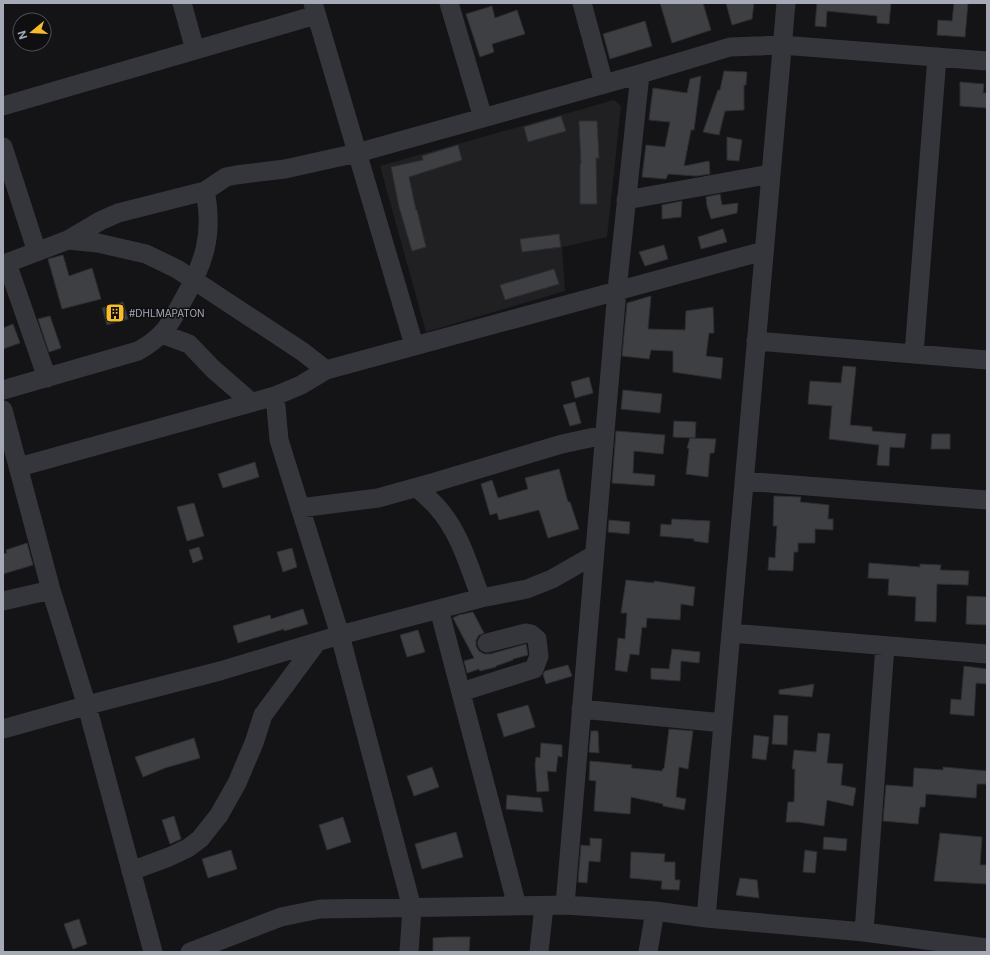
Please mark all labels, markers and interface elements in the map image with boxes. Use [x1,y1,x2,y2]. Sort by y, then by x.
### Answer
north arrow [12,12,52,52]
text: N [15,29,30,41]
building icon: #DHLMAPATON [104,302,126,324]
place label: #DHLMAPATON [129,307,205,319]

